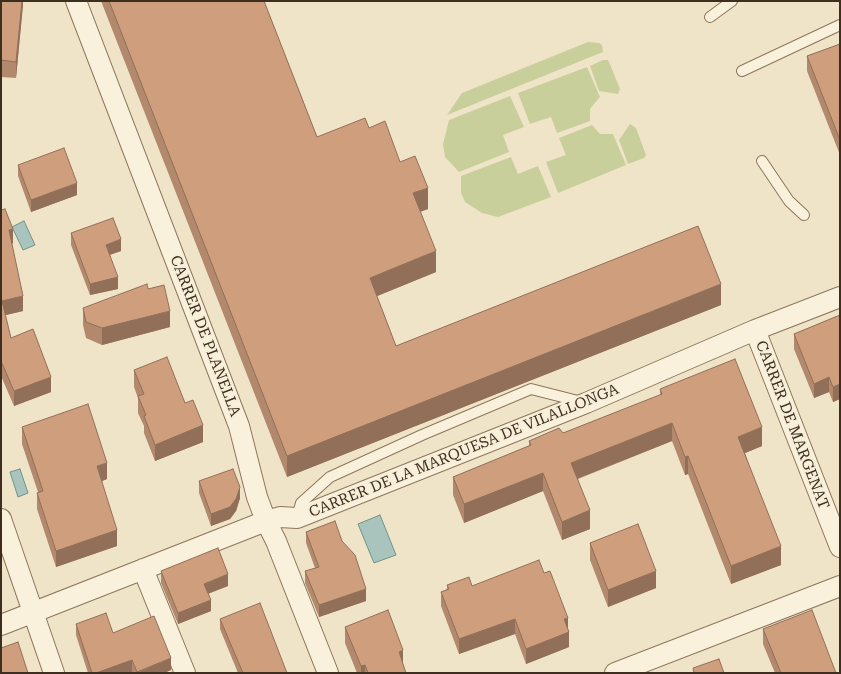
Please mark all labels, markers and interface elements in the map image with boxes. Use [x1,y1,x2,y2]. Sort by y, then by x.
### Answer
street label: CARRER DE PLANELLA [166,253,244,419]
street label: CARRER DE MARGENAT [752,338,832,512]
street label: CARRER DE LA MARQUESA DE VILALLONGA [306,380,622,522]

